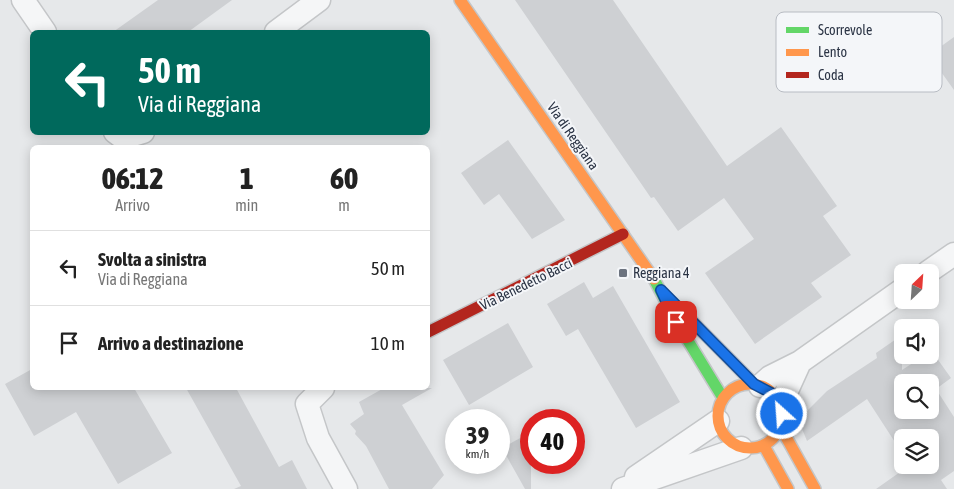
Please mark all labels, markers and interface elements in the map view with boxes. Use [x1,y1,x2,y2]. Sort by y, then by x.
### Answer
legend [776,12,942,92]
text: Scorrevole [818,22,872,38]
text: Lento [818,44,847,60]
icon: left [55,50,120,115]
text: 50 m [138,50,201,90]
text: Coda [818,67,844,83]
text: Via di Reggiana [138,91,261,117]
street label: Via di Reggiana [544,99,602,173]
text: 06:12 [102,161,164,195]
text: 1 [240,161,254,195]
text: 60 [330,161,358,195]
text: Arrivo [115,196,150,214]
text: min [235,196,258,214]
text: m [338,196,350,214]
text: Svolta a sinistra [98,248,207,270]
icon: left [55,254,83,282]
street label: Via Benedetto Bacci [477,255,575,313]
text: 50 m [371,257,405,279]
north arrow [894,264,939,309]
map controls [894,264,939,474]
place label: Reggiana 4 [633,265,690,281]
marker: Reggiana 4 [617,267,629,279]
text: Via di Reggiana [98,270,188,288]
pin [655,301,697,343]
icon: arrive [662,308,690,336]
button: sound [894,319,939,364]
icon: arrive [55,329,83,357]
text: Arrivo a destinazione [98,332,244,354]
text: 10 m [371,332,405,354]
button: search [894,374,939,419]
position arrow [755,387,807,439]
speed limit sign: 40 [520,409,585,474]
text: 39 [466,421,489,449]
button: layers [894,429,939,474]
text: km/h [466,447,489,461]

